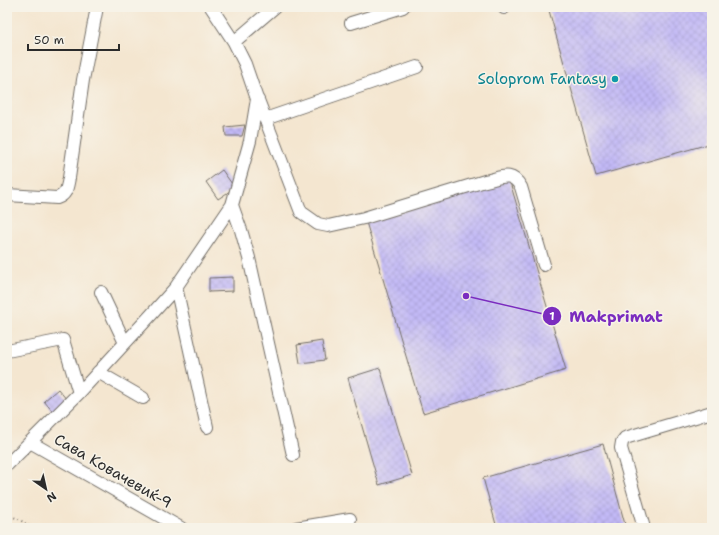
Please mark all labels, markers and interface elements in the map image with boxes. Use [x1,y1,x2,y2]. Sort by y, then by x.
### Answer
scale bar [28,26,119,52]
text: 50 m [34,32,64,48]
place label: Soloprom Fantasy [477,69,607,89]
marker: Soloprom Fantasy [610,74,620,84]
callout: Makprimat [542,302,671,330]
text: Makprimat [569,306,663,327]
text: 1 [549,308,555,324]
street label: Сава Ковачевиќ-9 [51,429,175,513]
north arrow [26,469,66,509]
text: N [43,488,59,506]

